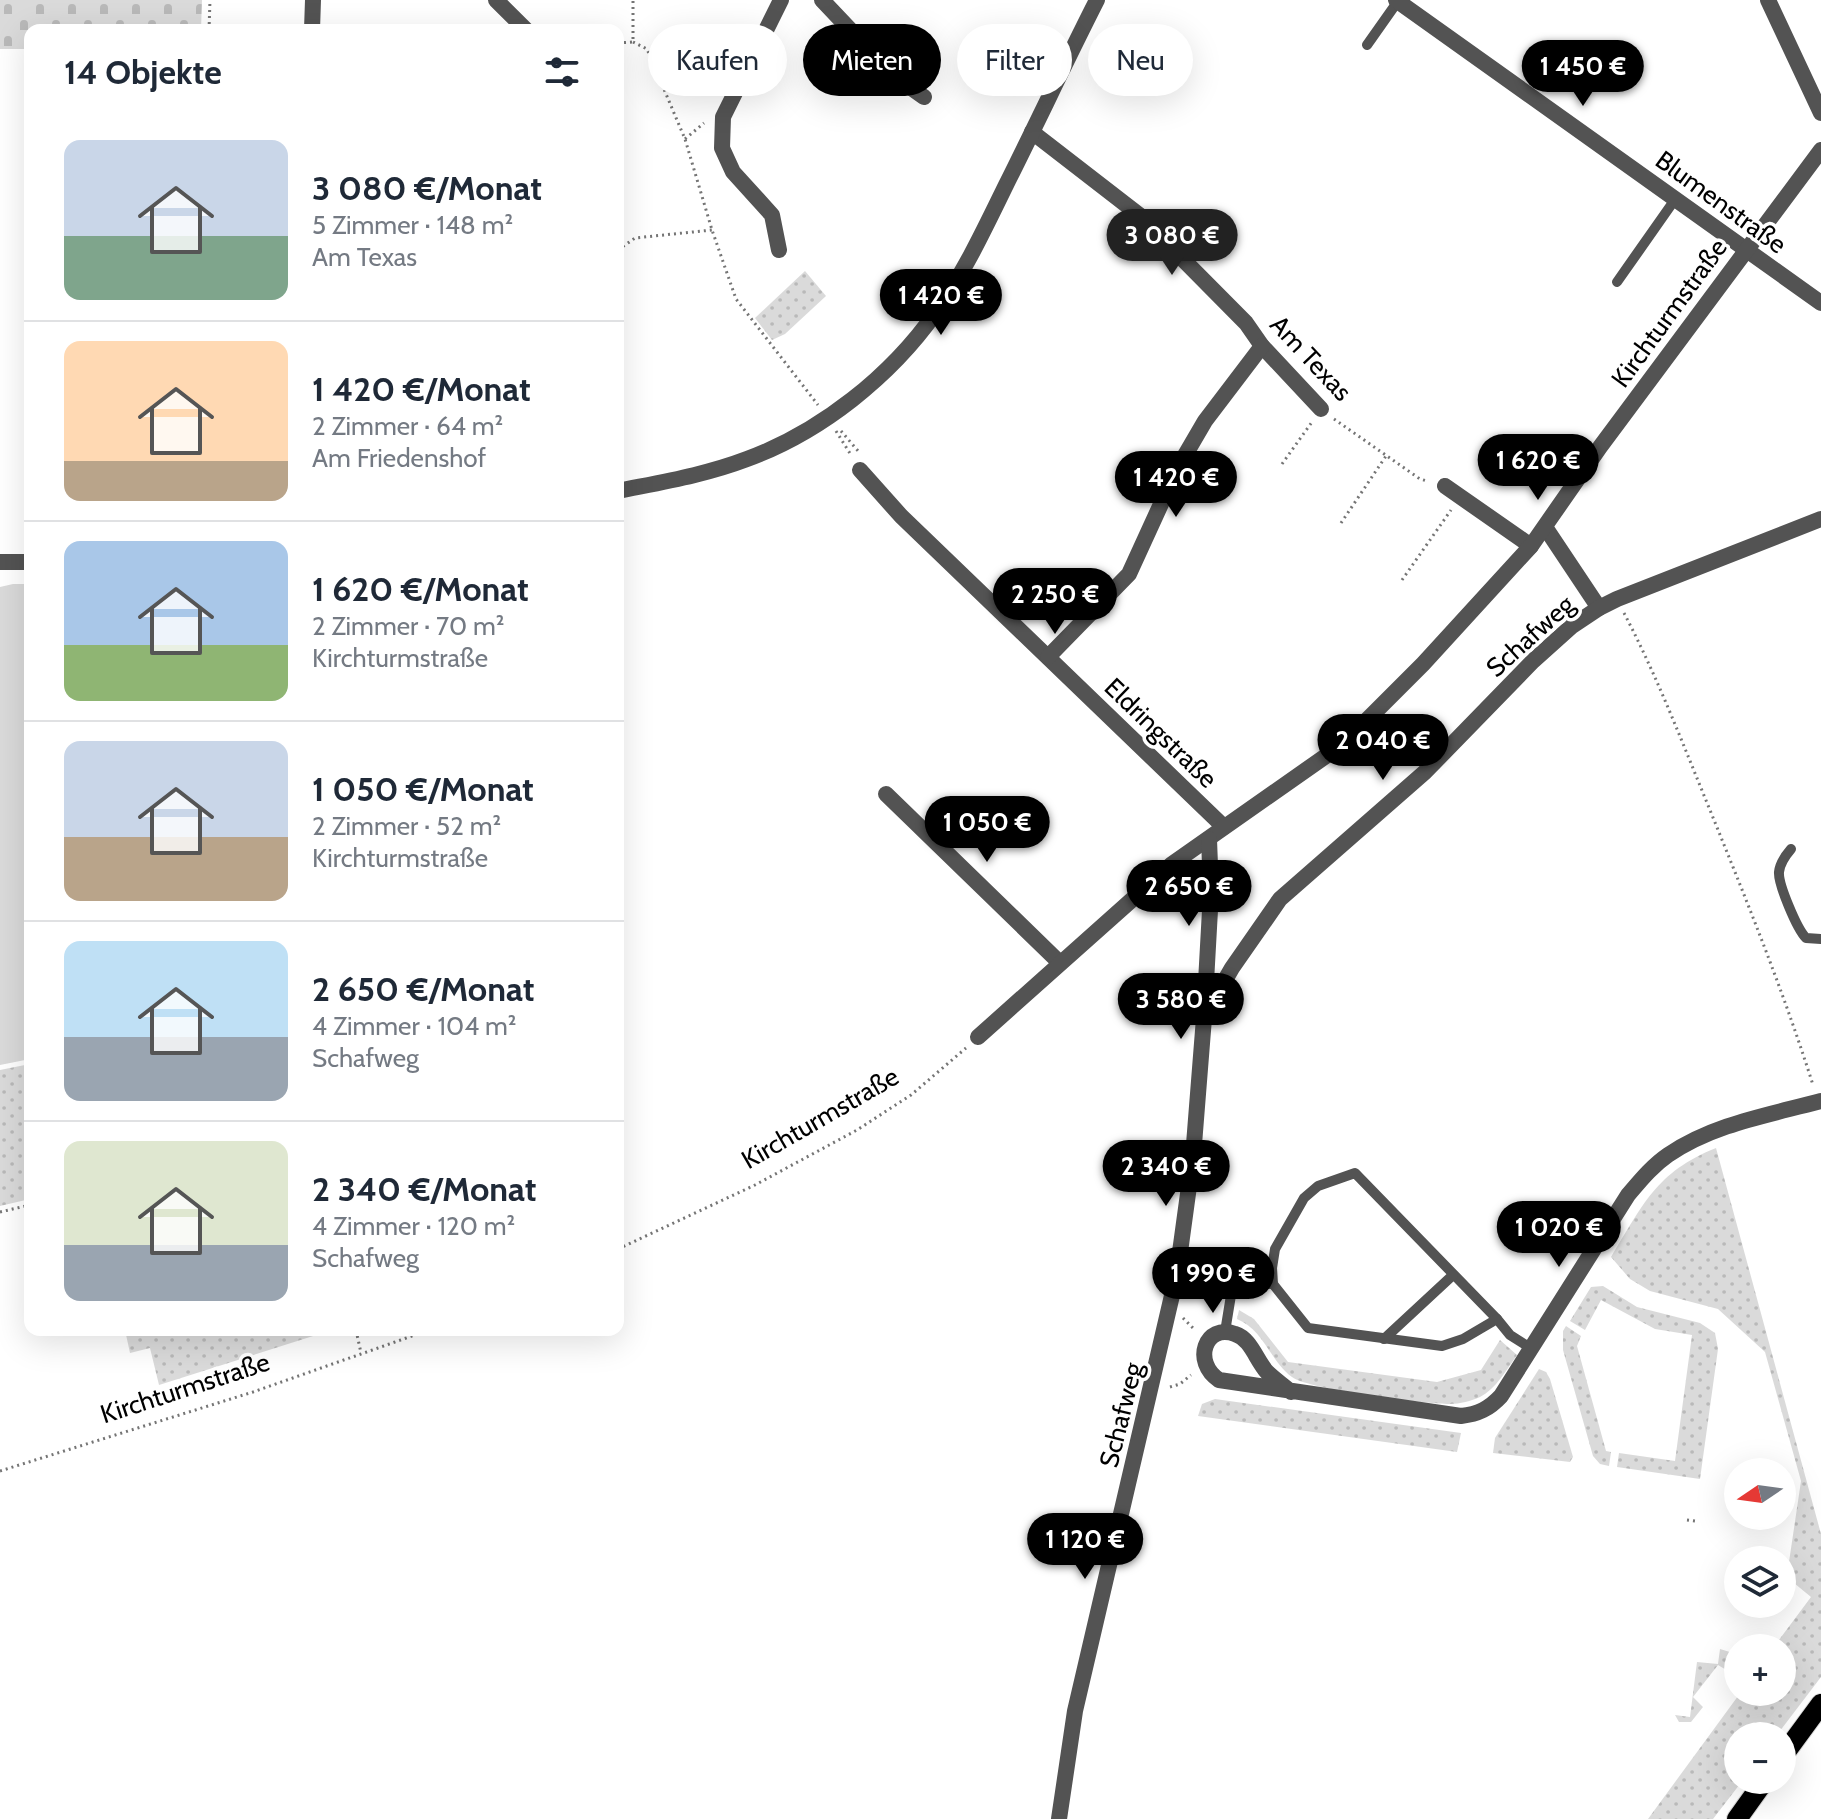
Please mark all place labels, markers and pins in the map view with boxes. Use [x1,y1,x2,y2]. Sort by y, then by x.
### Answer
pin: 1 450 € [1509,40,1657,108]
pin: 3 080 € [1098,209,1246,277]
pin: 1 420 € [867,269,1015,337]
pin: 1 620 € [1464,434,1612,502]
pin: 1 420 € [1102,451,1250,519]
pin: 2 250 € [981,568,1129,636]
pin: 2 040 € [1309,714,1457,782]
pin: 1 050 € [913,796,1061,864]
pin: 2 650 € [1115,860,1263,928]
pin: 3 580 € [1107,973,1255,1041]
pin: 2 340 € [1092,1140,1240,1208]
pin: 1 020 € [1485,1201,1633,1269]
pin: 1 990 € [1139,1247,1287,1315]
pin: 1 120 € [1011,1513,1159,1581]

